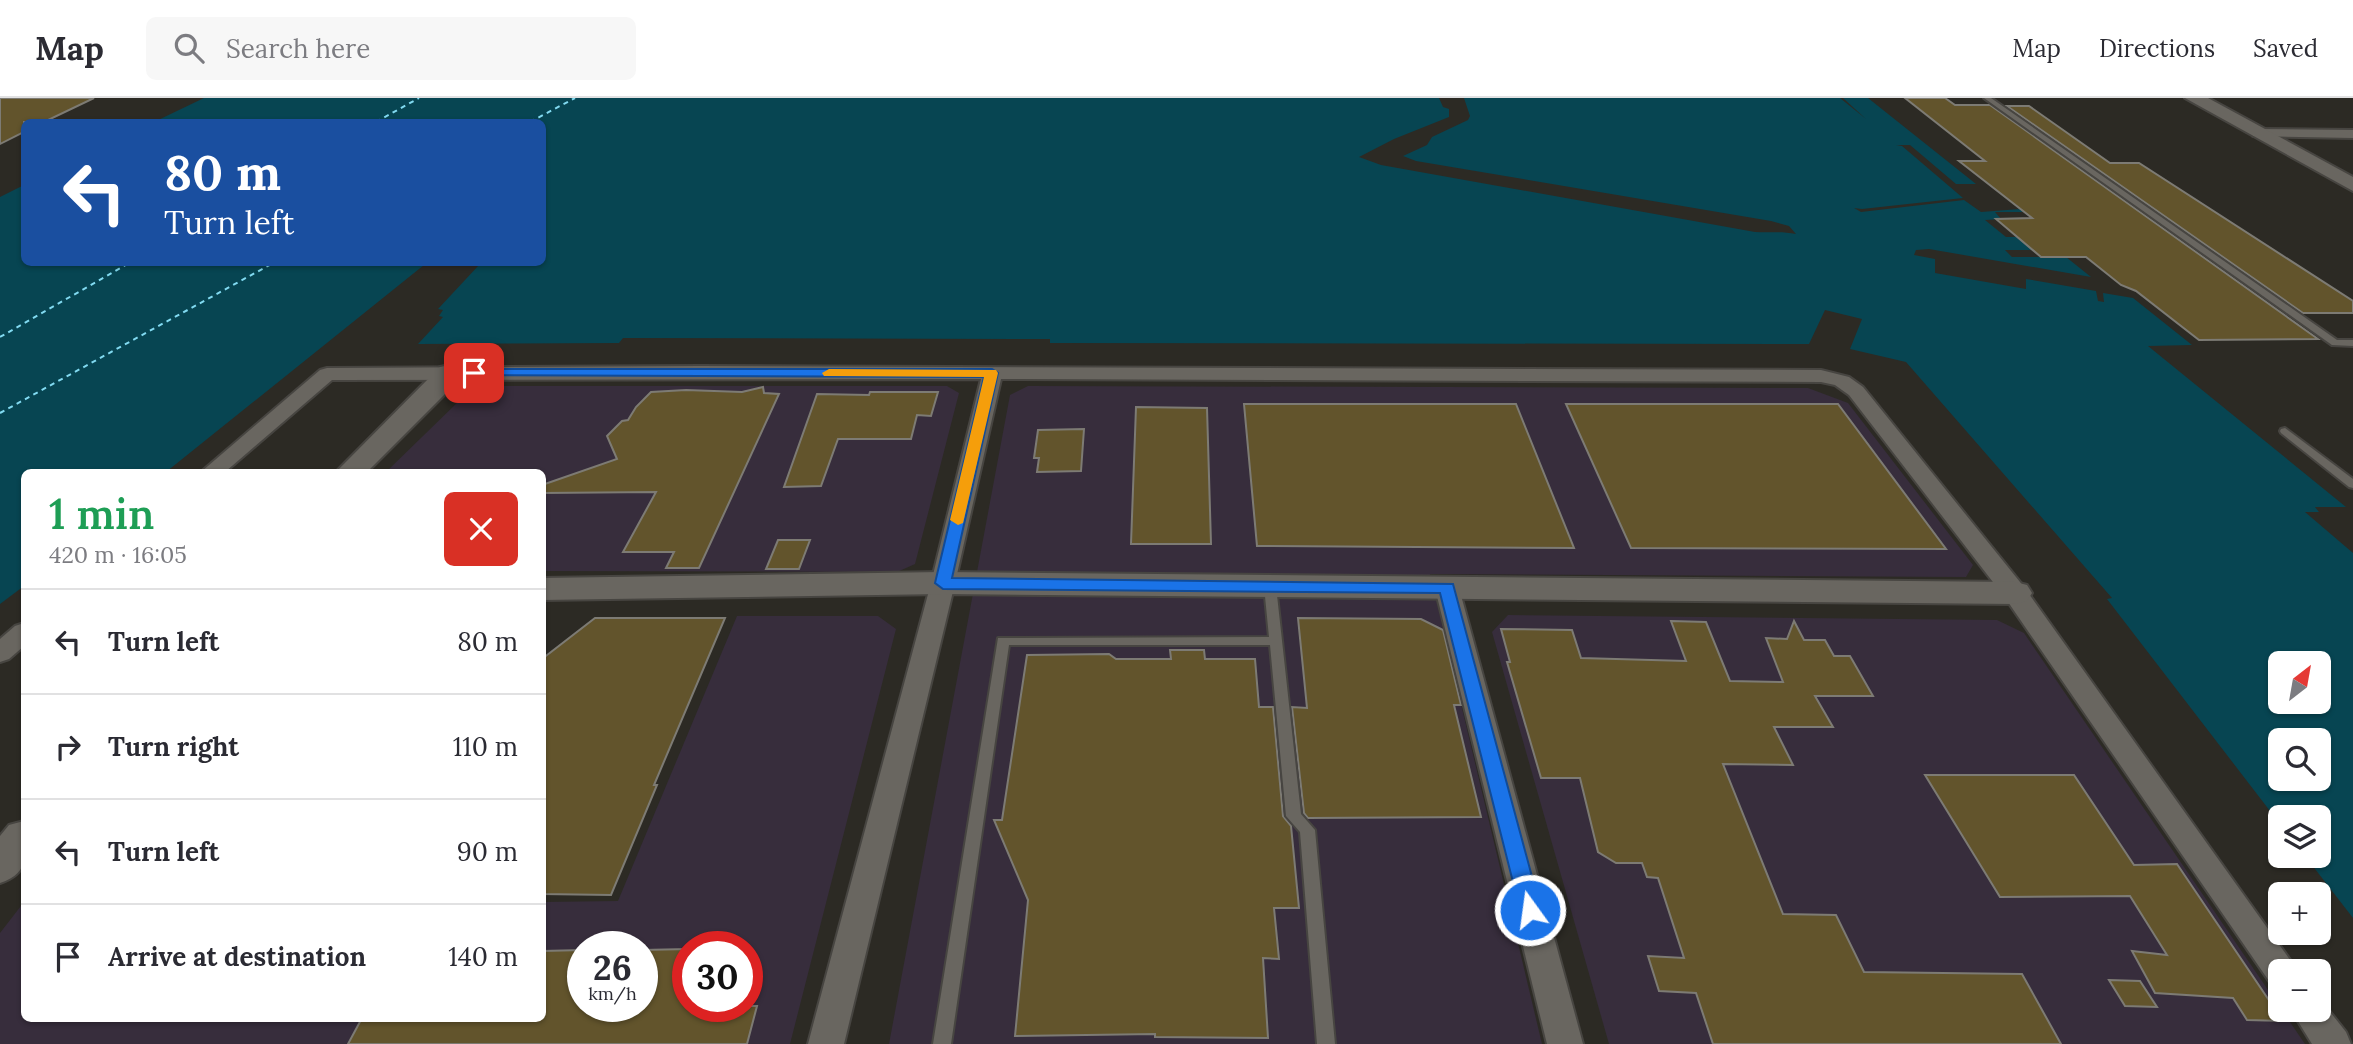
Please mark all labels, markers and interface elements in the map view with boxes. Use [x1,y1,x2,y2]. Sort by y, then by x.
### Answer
search box [146,17,636,80]
text: Map [35,27,104,69]
icon: search [170,29,208,67]
text: Search here [226,32,370,65]
text: Map [2012,33,2061,64]
text: Directions [2099,33,2215,64]
text: Saved [2253,33,2318,64]
text: 80 m [164,141,281,203]
icon: left [49,147,140,238]
text: Turn left [164,202,294,243]
pin [444,343,504,403]
icon: arrive [455,354,493,392]
text: 1 min [49,487,154,541]
button: close [444,492,518,566]
text: 420 m · 16:05 [49,540,187,569]
icon: left [49,623,87,661]
text: Turn left [108,625,219,658]
text: 80 m [457,625,518,658]
north arrow [2268,651,2331,714]
map controls [2268,651,2331,1022]
icon: right [49,728,87,766]
button: search [2268,728,2331,791]
text: Turn right [108,730,239,763]
text: 110 m [453,730,518,763]
button: layers [2268,805,2331,868]
icon: left [49,833,87,871]
text: Turn left [108,835,219,868]
text: 90 m [457,835,518,868]
position arrow [1493,873,1567,947]
button: + [2268,882,2331,945]
speed limit sign: 30 [672,931,763,1022]
icon: arrive [49,938,87,976]
text: Arrive at destination [108,940,366,973]
text: 140 m [448,940,518,973]
text: 26 [593,945,632,990]
button: − [2268,959,2331,1022]
text: km/h [588,982,637,1005]

